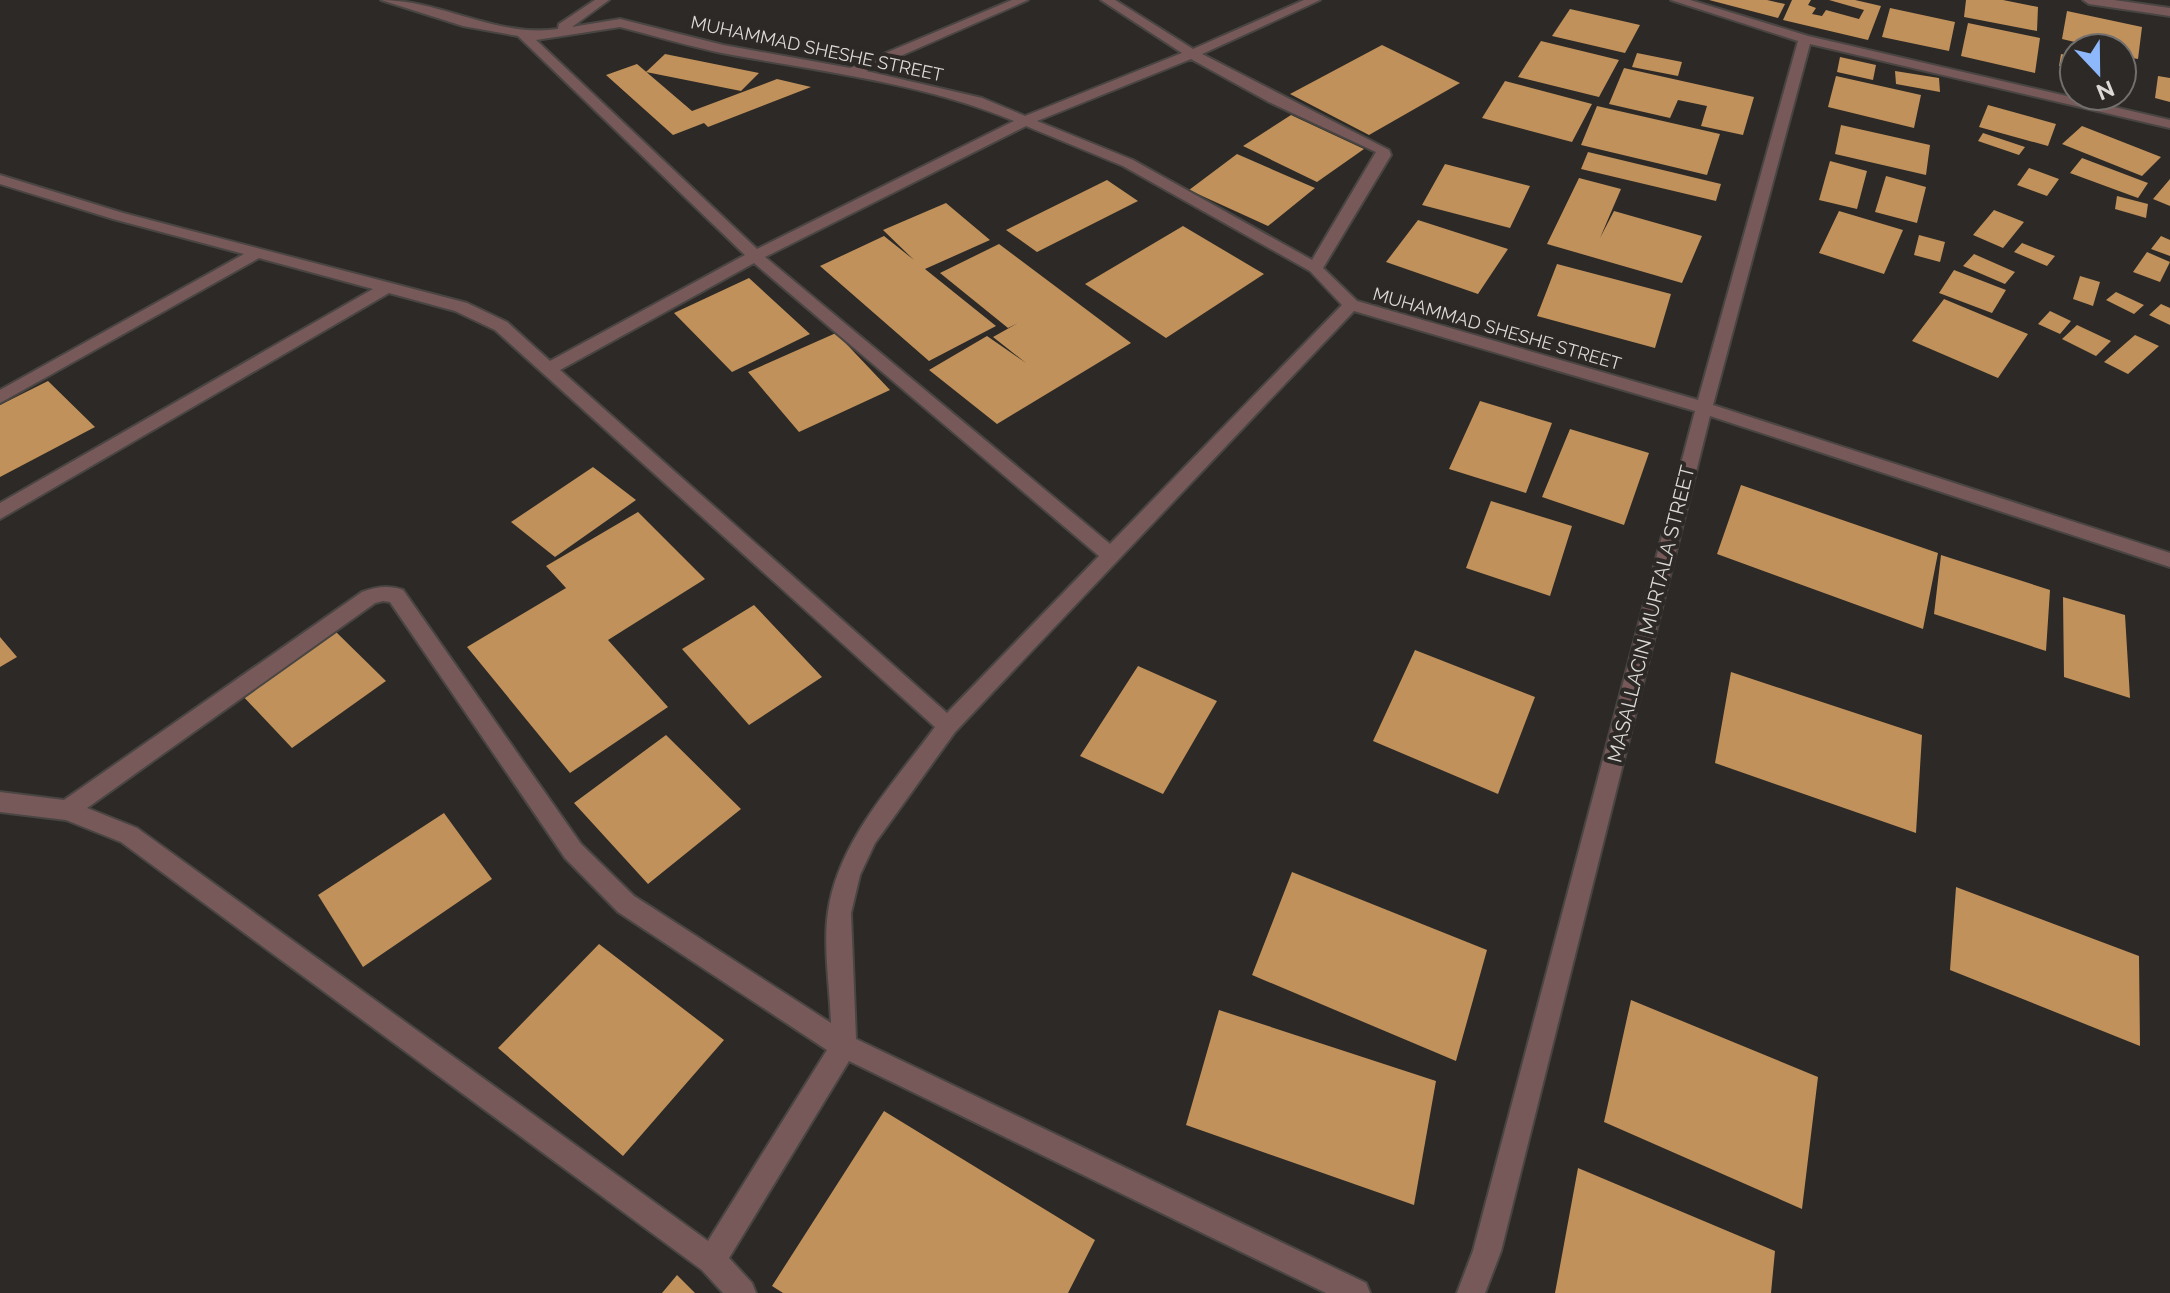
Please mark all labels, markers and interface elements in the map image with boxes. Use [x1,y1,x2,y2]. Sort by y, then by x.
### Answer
street label: MUHAMMAD SHESHE STREET [689,11,945,86]
north arrow [2058,32,2138,112]
text: N [2093,75,2118,106]
street label: MUHAMMAD SHESHE STREET [1371,283,1624,374]
street label: MASALLACIN MURTALA STREET [1602,463,1700,765]

